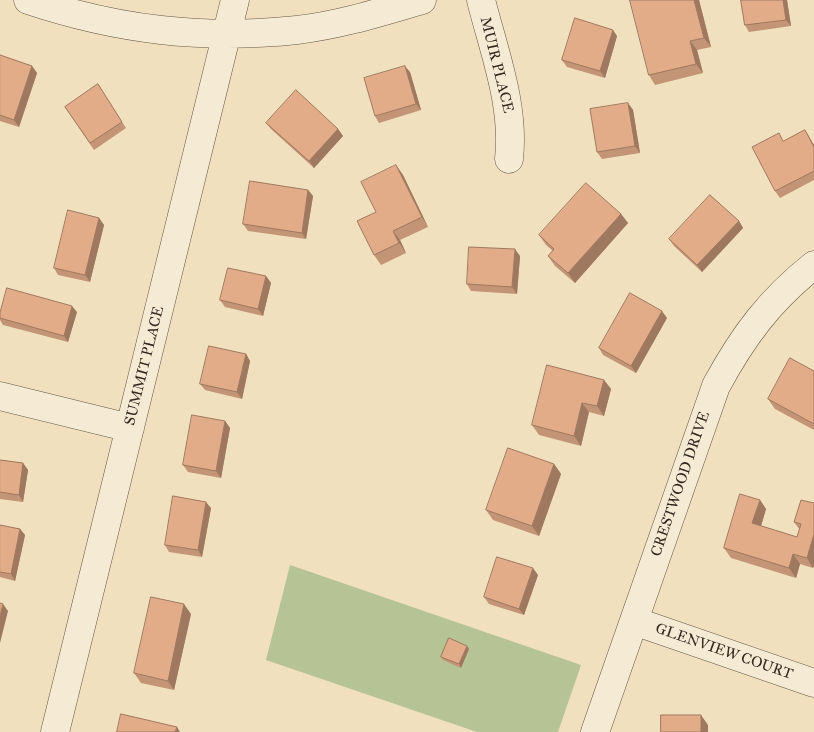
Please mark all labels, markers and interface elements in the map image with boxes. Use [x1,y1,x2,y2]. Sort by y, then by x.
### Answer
street label: MUIR PLACE [475,15,517,115]
street label: SUMMIT PLACE [121,305,169,427]
street label: CRESTWOOD DRIVE [648,409,714,559]
street label: GLENVIEW COURT [653,620,795,684]

